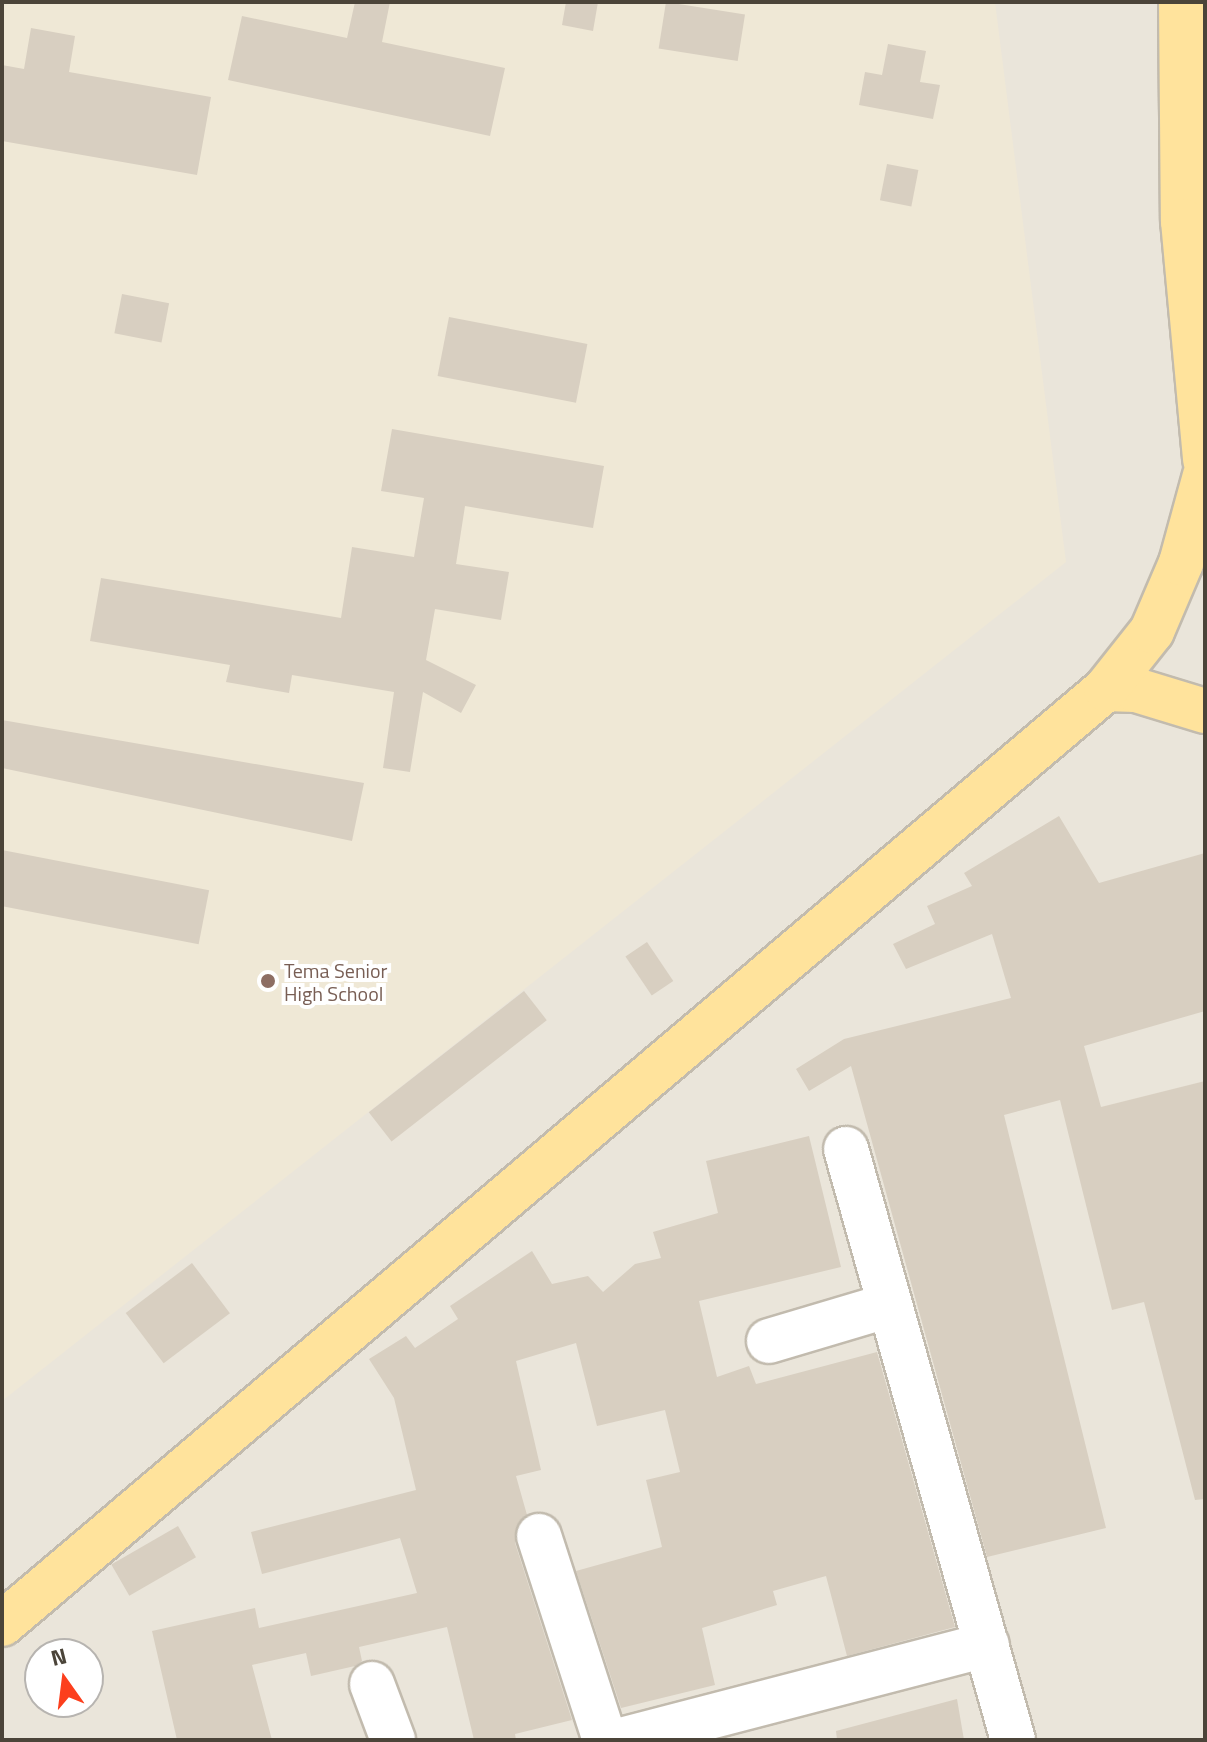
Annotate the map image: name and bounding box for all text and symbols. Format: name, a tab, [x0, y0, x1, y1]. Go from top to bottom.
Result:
place label: Tema Senior High School	[284, 958, 387, 1005]
marker: Tema Senior High School	[259, 972, 277, 990]
north arrow	[24, 1638, 104, 1718]
text: N	[47, 1638, 70, 1675]

